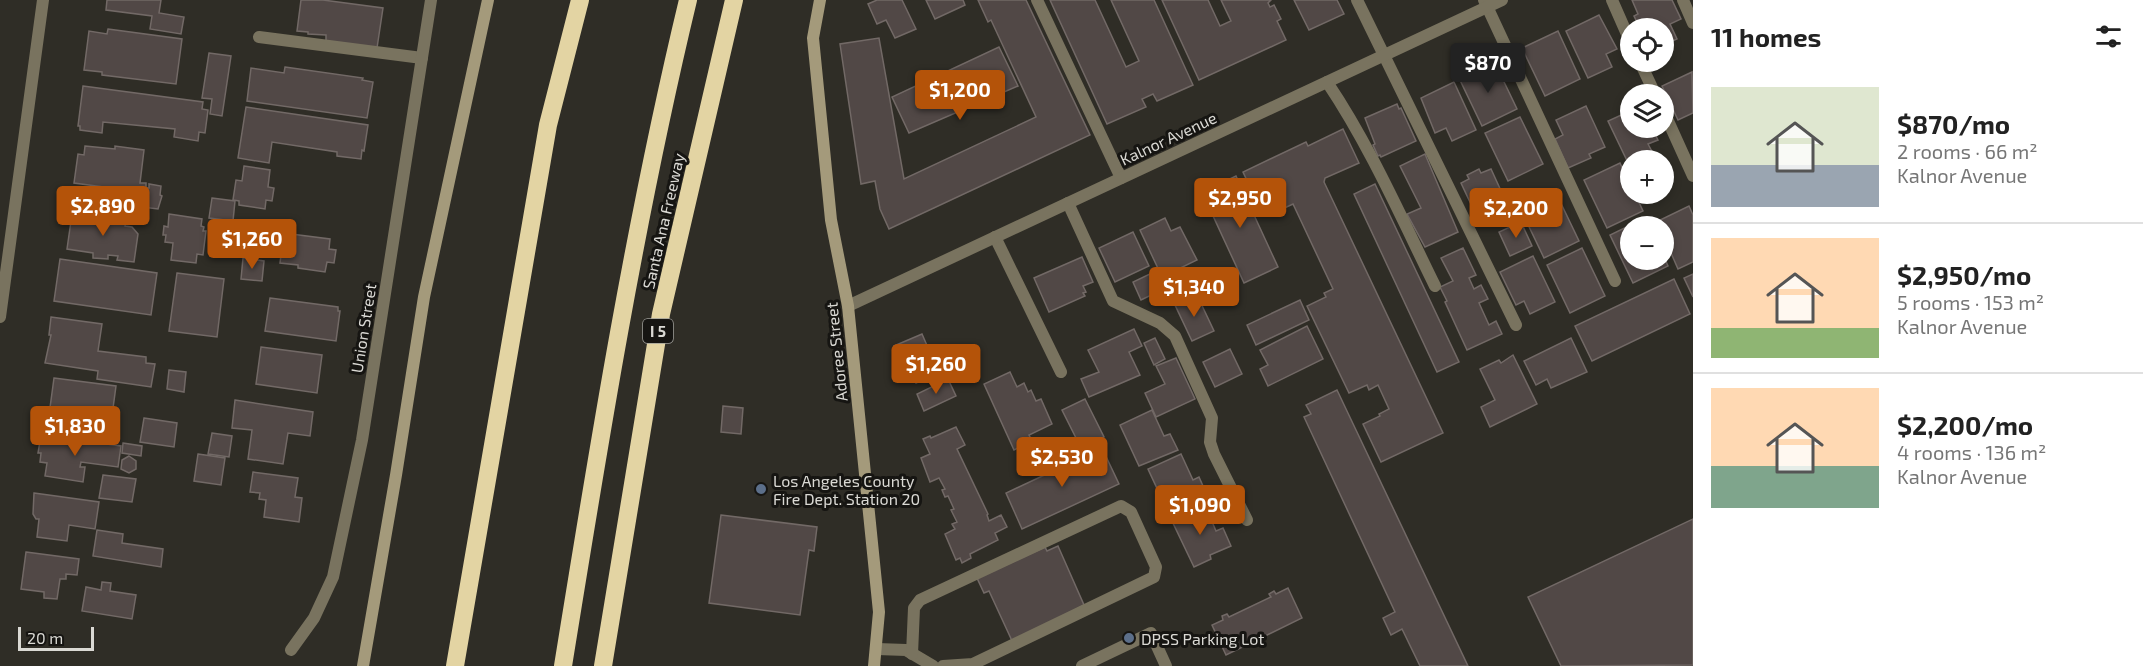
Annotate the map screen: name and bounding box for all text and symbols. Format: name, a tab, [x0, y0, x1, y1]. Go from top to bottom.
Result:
map controls	[1620, 18, 1674, 270]
button: locate	[1620, 18, 1674, 72]
icon: filters	[2092, 20, 2125, 53]
text: 11 homes	[1711, 21, 1821, 52]
pin: $870	[1452, 43, 1524, 94]
text: $870	[1464, 50, 1512, 74]
pin: $1,200	[911, 70, 1009, 121]
text: $1,200	[929, 77, 991, 101]
button: layers	[1620, 84, 1674, 138]
street label: Kalnor Avenue	[1117, 107, 1219, 169]
text: $870/mo	[1897, 108, 2010, 139]
icon: home	[1759, 111, 1831, 183]
text: 2 rooms · 66 m²	[1897, 139, 2038, 163]
button: +	[1620, 150, 1674, 204]
street label: Santa Ana Freeway	[638, 151, 688, 291]
text: Kalnor Avenue	[1897, 163, 2027, 187]
pin: $2,950	[1191, 178, 1289, 229]
text: $2,950	[1208, 185, 1272, 209]
pin: $2,890	[54, 186, 152, 237]
pin: $2,200	[1467, 188, 1565, 239]
text: $2,890	[71, 193, 135, 217]
text: $2,200	[1484, 195, 1548, 219]
button: −	[1620, 216, 1674, 270]
pin: $1,260	[203, 219, 301, 270]
text: $1,260	[221, 226, 283, 250]
text: $2,950/mo	[1897, 259, 2031, 290]
icon: home	[1759, 262, 1831, 334]
pin: $1,340	[1145, 267, 1243, 318]
text: $1,340	[1163, 274, 1225, 298]
street label: Union Street	[347, 282, 379, 374]
text: 5 rooms · 153 m²	[1897, 290, 2044, 314]
street label: Adoree Street	[821, 301, 851, 403]
text: Kalnor Avenue	[1897, 314, 2027, 338]
road number: I 5	[643, 319, 673, 343]
pin: $1,260	[887, 344, 985, 395]
text: $1,260	[905, 351, 967, 375]
pin: $1,830	[26, 406, 124, 457]
text: $2,200/mo	[1897, 409, 2033, 440]
icon: home	[1759, 412, 1831, 484]
text: $1,830	[44, 413, 106, 437]
pin: $2,530	[1013, 437, 1111, 488]
text: 4 rooms · 136 m²	[1897, 440, 2046, 464]
text: $2,530	[1030, 444, 1094, 468]
text: Kalnor Avenue	[1897, 464, 2027, 488]
place label: Los Angeles County Fire Dept. Station 20	[773, 471, 920, 508]
marker: Los Angeles County Fire Dept. Station 20	[754, 482, 768, 496]
pin: $1,090	[1151, 485, 1249, 536]
text: $1,090	[1169, 492, 1231, 516]
scale bar	[18, 624, 94, 652]
text: 20 m	[27, 628, 63, 647]
place label: DPSS Parking Lot	[1141, 629, 1264, 648]
marker: DPSS Parking Lot	[1122, 631, 1136, 645]

